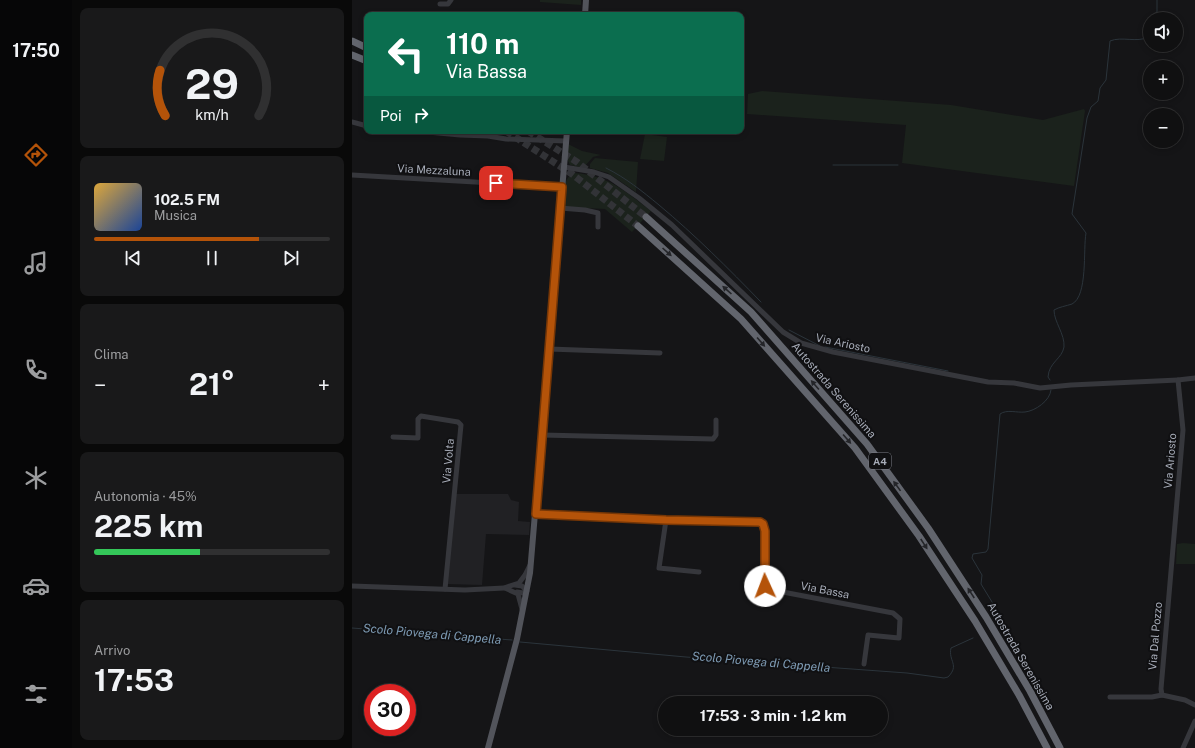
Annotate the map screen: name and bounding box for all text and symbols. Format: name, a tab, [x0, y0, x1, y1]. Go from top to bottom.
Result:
map controls	[1143, 12, 1183, 148]
button: sound	[1143, 12, 1183, 52]
text: 110 m	[446, 27, 519, 60]
icon: left	[380, 28, 432, 80]
text: 17:50	[12, 40, 60, 61]
text: 29	[185, 59, 239, 108]
button: +	[1143, 60, 1183, 100]
text: Via Bassa	[446, 61, 527, 82]
icon: right	[410, 104, 432, 126]
text: km/h	[195, 106, 229, 123]
text: Poi	[380, 107, 402, 124]
button: −	[1143, 108, 1183, 148]
icon: directions	[22, 141, 50, 169]
street label: Via Mezzaluna	[397, 162, 471, 178]
pin	[479, 166, 513, 200]
icon: arrive	[485, 172, 507, 194]
text: 102.5 FM	[154, 191, 220, 208]
text: Musica	[154, 208, 197, 223]
icon: previous	[122, 247, 144, 269]
icon: pause	[201, 247, 223, 269]
icon: next	[280, 247, 302, 269]
one-way arrow	[662, 248, 672, 257]
icon: music	[22, 249, 50, 277]
one-way arrow	[722, 286, 731, 295]
street label: Via Ariosto	[815, 331, 871, 355]
one-way arrow	[757, 336, 766, 347]
street label: Autostrada Serenissima	[789, 340, 879, 440]
text: Clima	[94, 347, 129, 362]
icon: phone	[22, 356, 50, 384]
text: 21°	[189, 366, 235, 402]
text: −	[94, 372, 106, 398]
text: +	[318, 372, 330, 398]
one-way arrow	[810, 380, 820, 390]
street label: Via Ariosto	[1162, 433, 1178, 489]
one-way arrow	[843, 434, 852, 444]
street label: Via Volta	[440, 438, 456, 484]
road number: A4	[869, 453, 891, 469]
icon: climate	[22, 464, 50, 492]
one-way arrow	[893, 480, 901, 491]
text: Autonomia · 45%	[94, 489, 197, 504]
text: 225 km	[94, 508, 203, 544]
one-way arrow	[920, 539, 928, 549]
position arrow	[744, 565, 786, 607]
icon: car	[22, 572, 50, 600]
street label: Via Bassa	[800, 579, 850, 601]
one-way arrow	[967, 587, 974, 599]
street label: Autostrada Serenissima	[985, 600, 1057, 712]
street label: Via Dal Pozzo	[1146, 601, 1164, 671]
water label: Scolo Piovega di Cappella	[362, 621, 502, 647]
text: Arrivo	[94, 643, 130, 658]
water label: Scolo Piovega di Cappella	[691, 649, 831, 675]
text: 17:53	[94, 662, 174, 698]
icon: filters	[22, 680, 50, 708]
speed limit sign: 30	[364, 684, 416, 736]
text: 17:53 · 3 min · 1.2 km	[700, 707, 846, 724]

